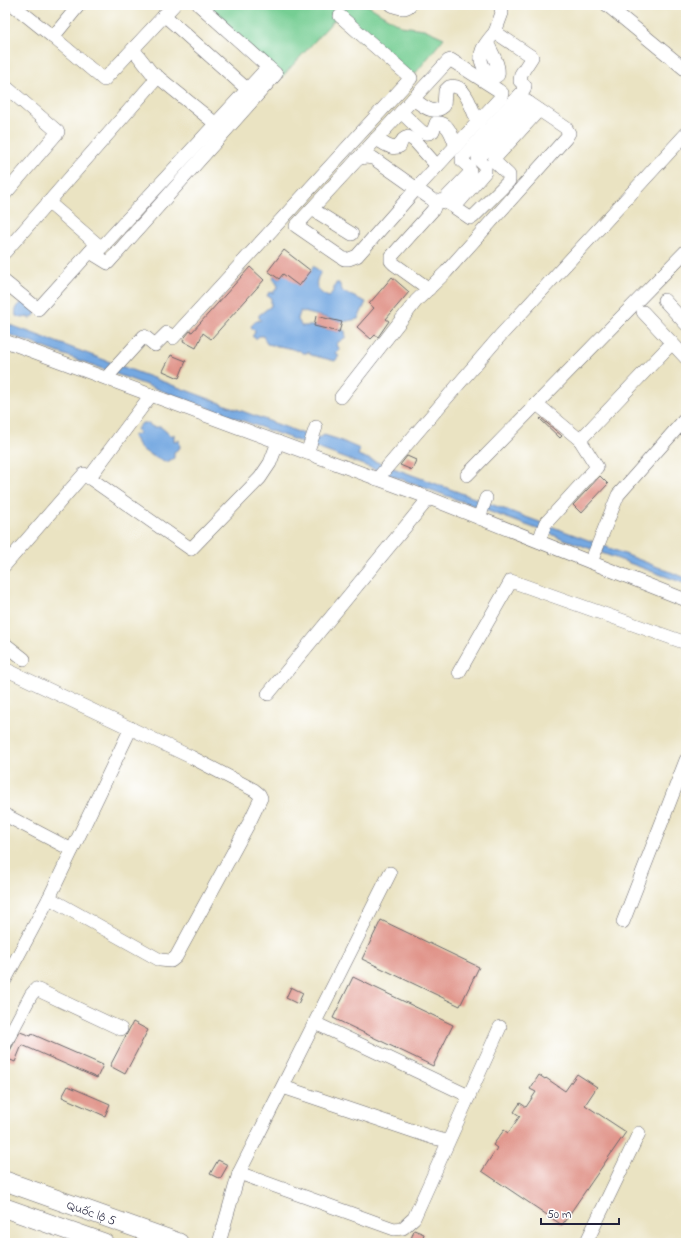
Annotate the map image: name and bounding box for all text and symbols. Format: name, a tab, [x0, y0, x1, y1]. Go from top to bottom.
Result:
street label: Quốc lộ 5	[64, 1196, 119, 1231]
scale bar	[541, 1200, 619, 1226]
text: 50 m	[547, 1206, 571, 1224]

